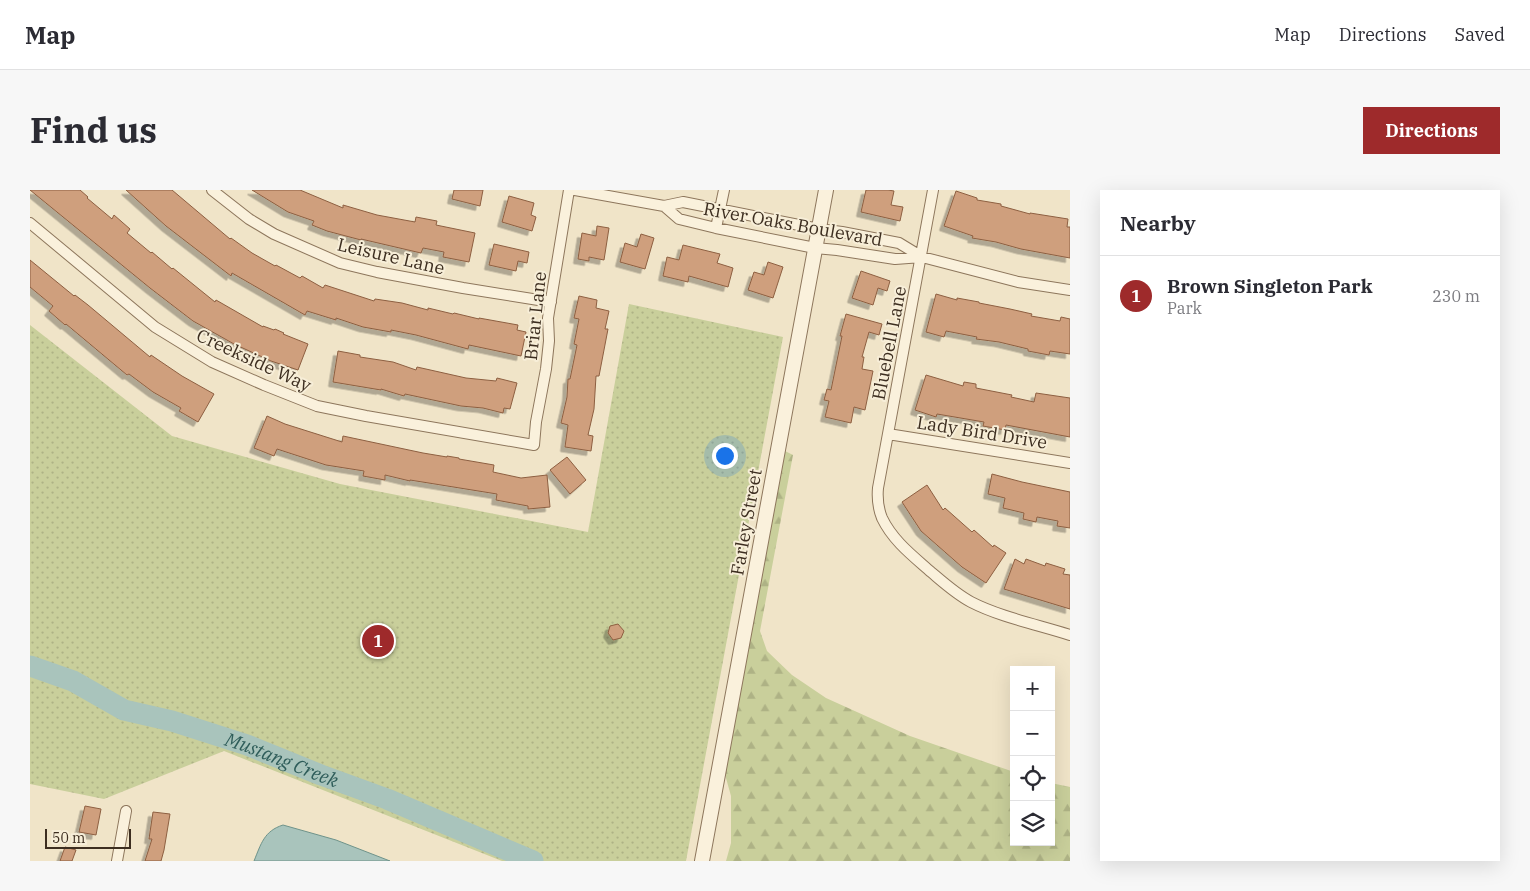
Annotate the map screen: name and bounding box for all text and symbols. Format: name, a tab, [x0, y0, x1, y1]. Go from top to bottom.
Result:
text: Map	[25, 19, 75, 51]
text: Map	[1274, 23, 1311, 46]
text: Directions	[1339, 23, 1427, 46]
text: Saved	[1455, 23, 1505, 46]
text: Find us	[30, 107, 157, 153]
button: Directions	[1363, 107, 1500, 154]
street label: River Oaks Boulevard	[702, 197, 885, 251]
text: Nearby	[1120, 209, 1196, 237]
street label: Leisure Lane	[335, 232, 447, 280]
street label: Briar Lane	[519, 270, 551, 362]
text: Brown Singleton Park	[1167, 274, 1373, 298]
street label: Bluebell Lane	[867, 284, 911, 402]
text: 1	[1131, 286, 1141, 306]
text: 230 m	[1432, 286, 1480, 306]
text: Park	[1167, 298, 1202, 318]
street label: Creekside Way	[193, 323, 315, 397]
street label: Lady Bird Drive	[915, 410, 1049, 454]
your location	[712, 443, 738, 469]
street label: Farley Street	[725, 467, 767, 577]
pin: 1	[362, 622, 394, 660]
map controls	[1010, 666, 1055, 846]
button: +	[1010, 666, 1055, 711]
button: −	[1010, 711, 1055, 756]
water label: Mustang Creek	[221, 727, 343, 793]
button: locate	[1010, 756, 1055, 801]
button: layers	[1010, 801, 1055, 846]
scale bar	[45, 826, 131, 849]
text: 50 m	[52, 829, 85, 847]

